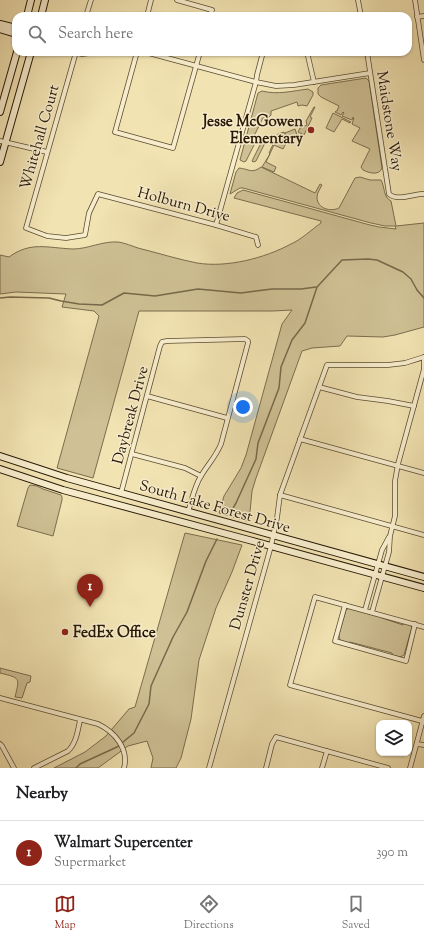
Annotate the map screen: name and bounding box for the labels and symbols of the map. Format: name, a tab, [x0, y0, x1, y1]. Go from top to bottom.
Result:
street label: Maidstone Way	[370, 69, 407, 173]
street label: Whitehall Court	[15, 82, 65, 192]
place label: Jesse McGowen Elementary	[202, 112, 304, 150]
marker: Jesse McGowen Elementary	[306, 125, 316, 135]
street label: Holburn Drive	[135, 183, 232, 228]
street label: Daybreak Drive	[108, 364, 155, 467]
your location	[233, 397, 253, 417]
street label: South Lake Forest Drive	[137, 476, 293, 539]
street label: Dunster Drive	[226, 538, 271, 633]
pin: 1	[77, 574, 103, 607]
place label: FedEx Office	[73, 623, 156, 644]
marker: FedEx Office	[60, 627, 70, 637]

